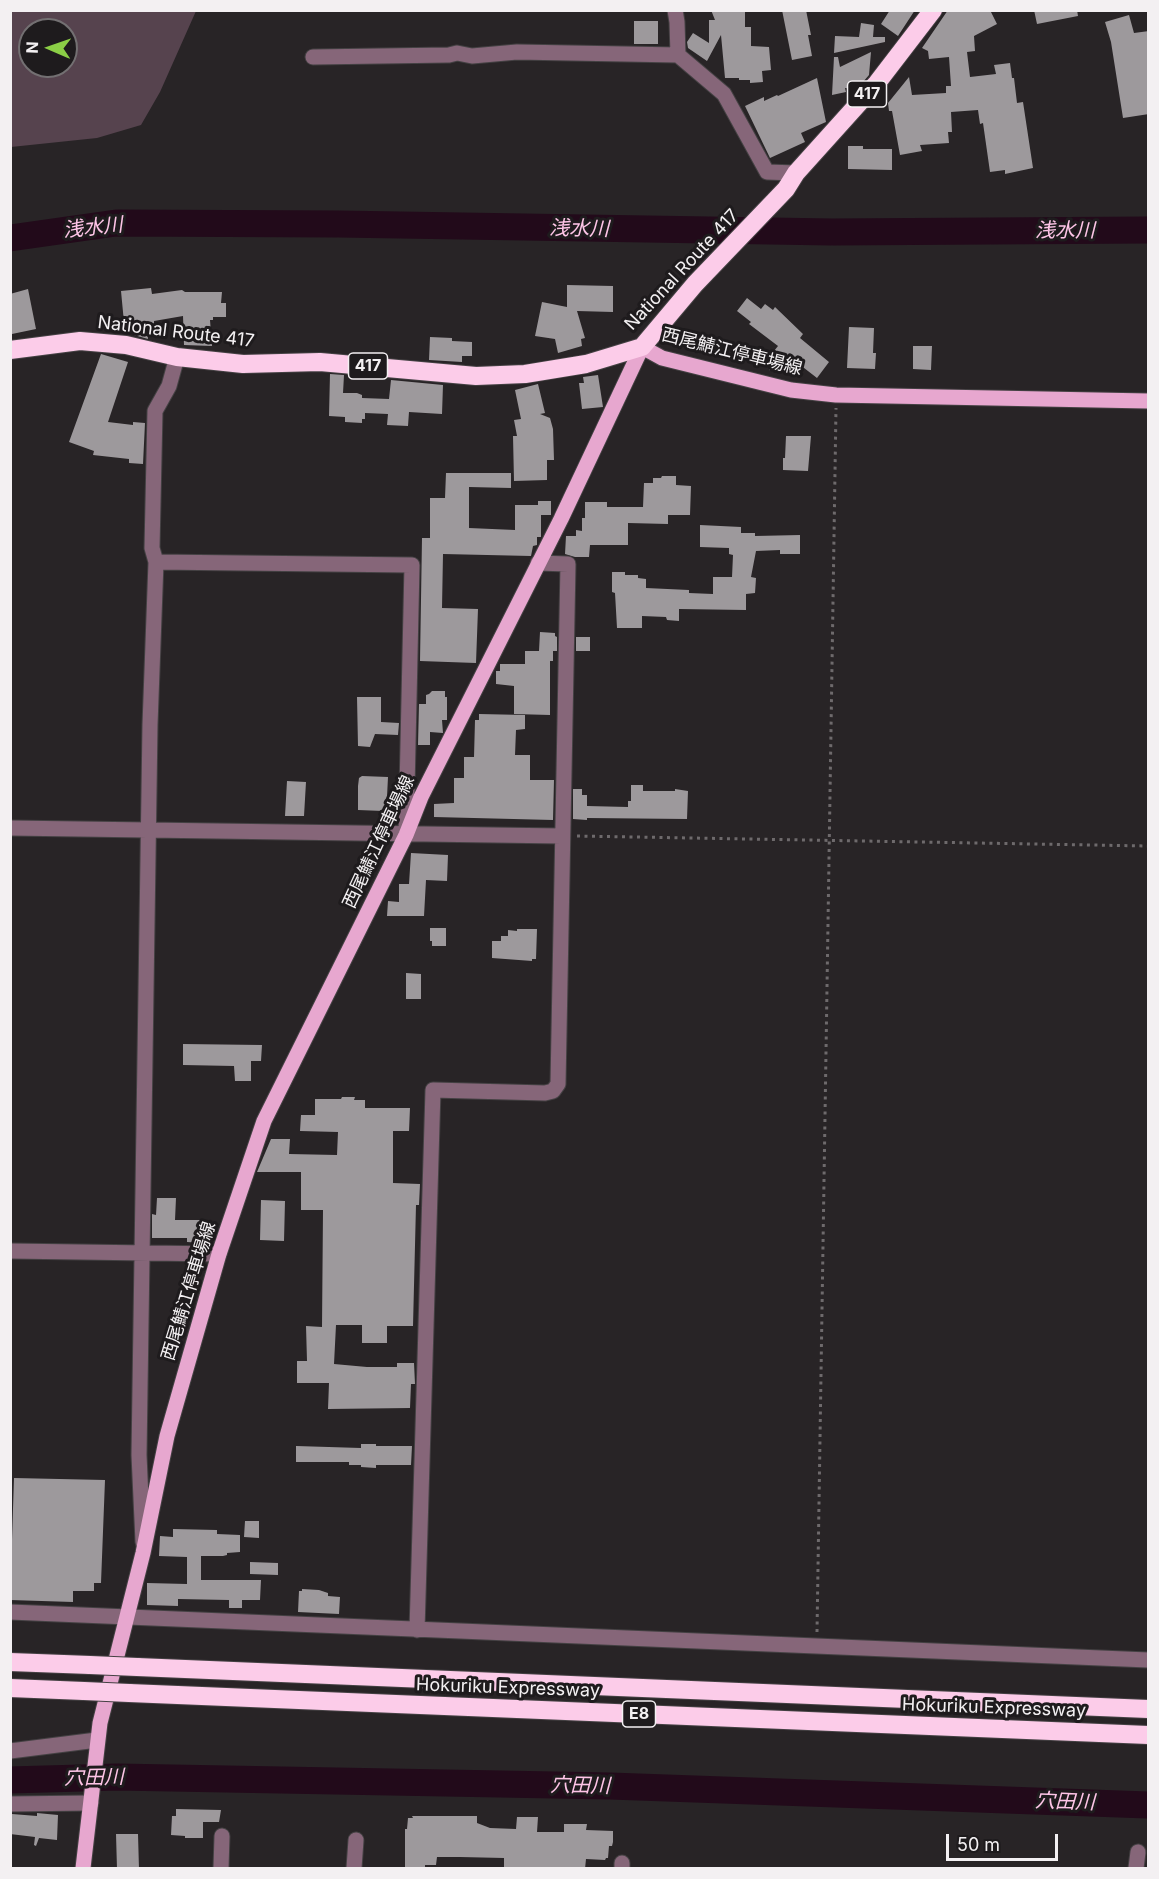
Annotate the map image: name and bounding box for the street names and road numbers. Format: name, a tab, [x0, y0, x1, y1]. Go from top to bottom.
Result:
road number: 417	[848, 81, 886, 107]
street label: National Route 417	[620, 205, 744, 335]
street label: National Route 417	[96, 312, 256, 352]
street label: 西尾鯖江停車場線	[660, 324, 804, 380]
road number: 417	[348, 353, 388, 379]
street label: 西尾鯖江停車場線	[339, 772, 419, 912]
street label: 西尾鯖江停車場線	[158, 1219, 220, 1363]
street label: Hokuriku Expressway	[416, 1674, 600, 1702]
street label: Hokuriku Expressway	[902, 1694, 1086, 1722]
road number: E8	[622, 1701, 656, 1727]

